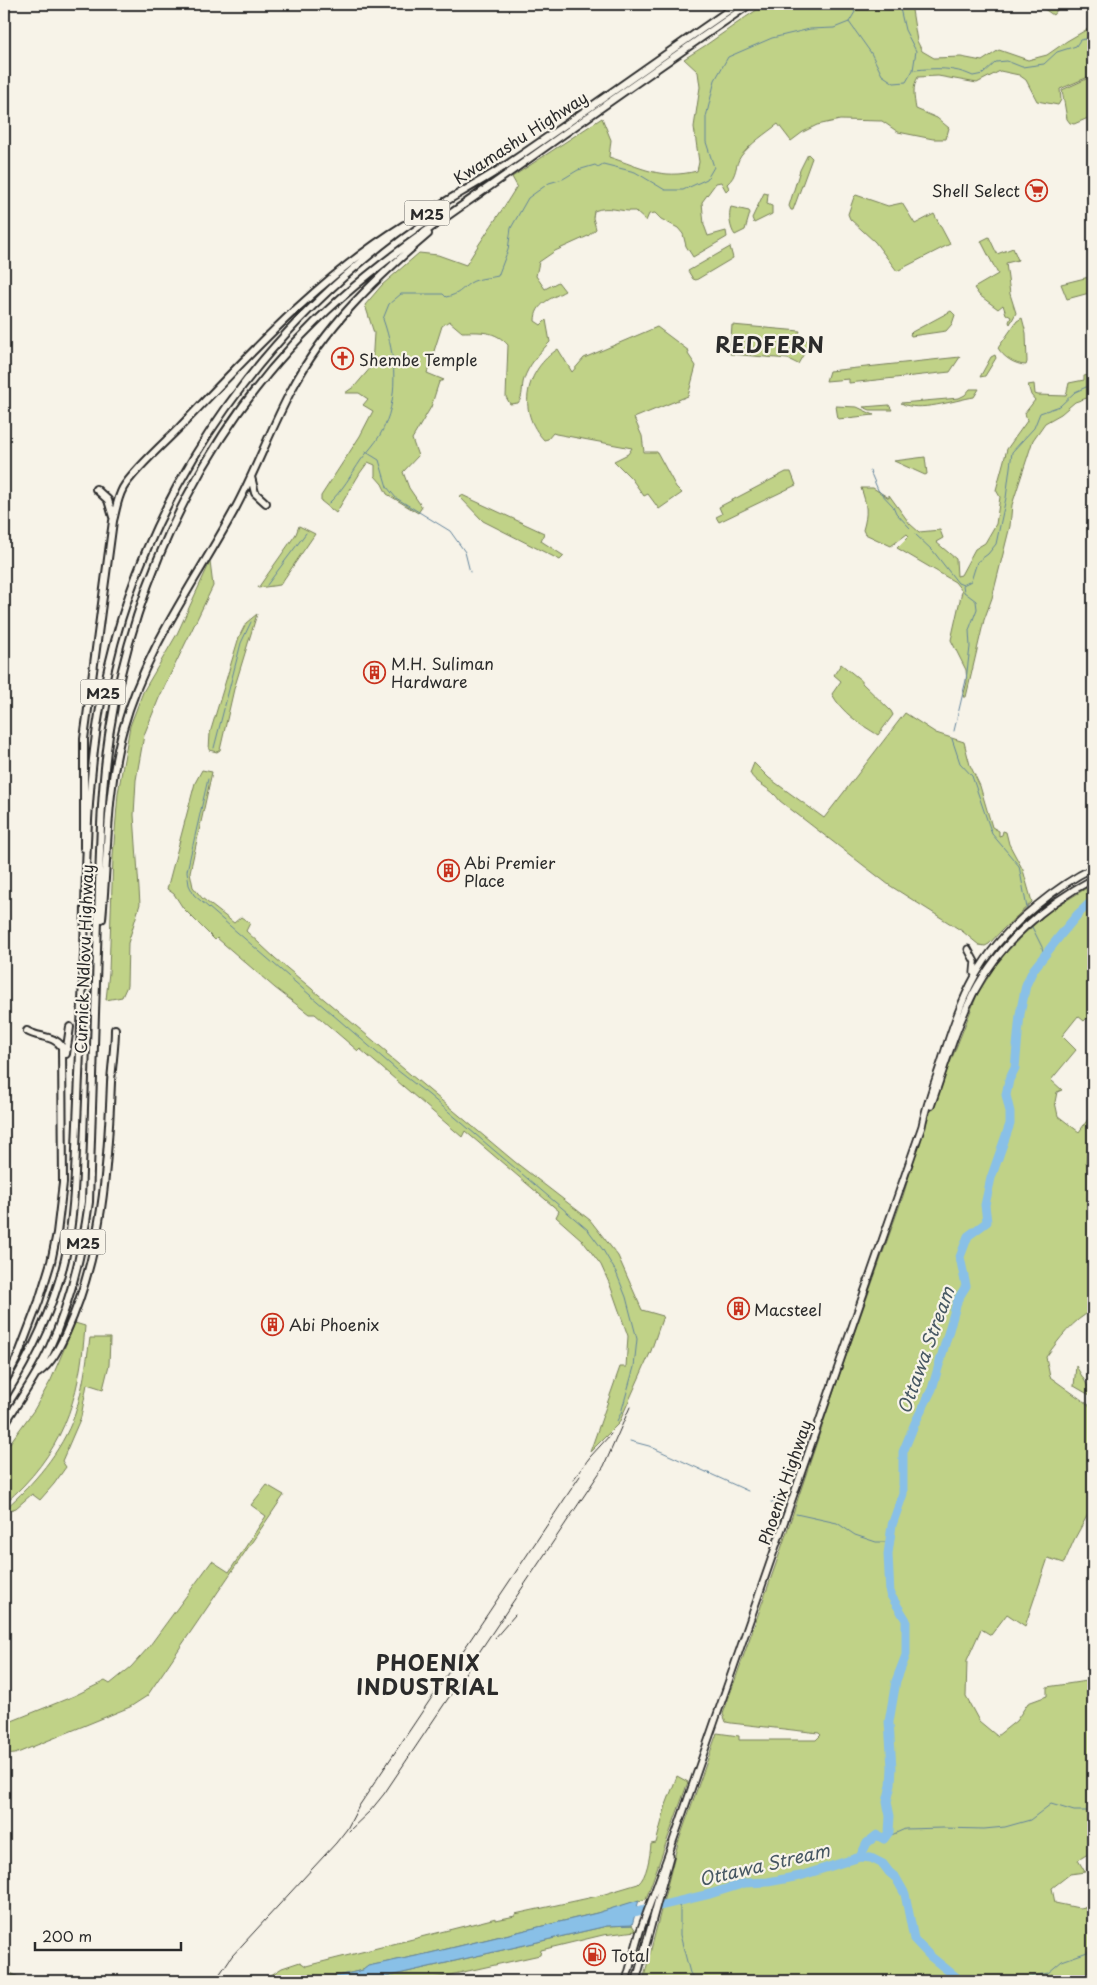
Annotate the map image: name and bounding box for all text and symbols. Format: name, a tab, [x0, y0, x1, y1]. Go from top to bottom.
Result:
street label: Kwamashu Highway	[448, 85, 592, 189]
place label: Shell Select	[932, 178, 1020, 202]
supermarket icon: Shell Select	[1024, 178, 1048, 202]
road number: M25	[404, 200, 450, 226]
district label: REDFERN	[715, 328, 825, 360]
church icon: Shembe Temple	[331, 347, 355, 371]
place label: Shembe Temple	[359, 347, 477, 371]
place label: M.H. Suliman Hardware	[391, 651, 494, 693]
building icon: M.H. Suliman Hardware	[363, 660, 387, 684]
road number: M25	[80, 680, 126, 704]
place label: Abi Premier Place	[464, 850, 556, 892]
building icon: Abi Premier Place	[436, 859, 460, 883]
street label: Curnick Ndlovu Highway	[68, 864, 98, 1054]
road number: M25	[61, 1230, 106, 1254]
water label: Ottawa Stream	[890, 1282, 961, 1417]
building icon: Macsteel	[726, 1297, 750, 1321]
place label: Macsteel	[754, 1297, 822, 1321]
building icon: Abi Phoenix	[261, 1312, 285, 1336]
place label: Abi Phoenix	[289, 1312, 379, 1336]
street label: Phoenix Highway	[751, 1416, 817, 1548]
district label: PHOENIX INDUSTRIAL	[356, 1646, 500, 1702]
water label: Ottawa Stream	[696, 1836, 833, 1892]
scale bar	[35, 1920, 181, 1952]
text: 200 m	[42, 1924, 92, 1947]
fuel station icon: Total	[583, 1943, 607, 1967]
place label: Total	[611, 1943, 650, 1967]

